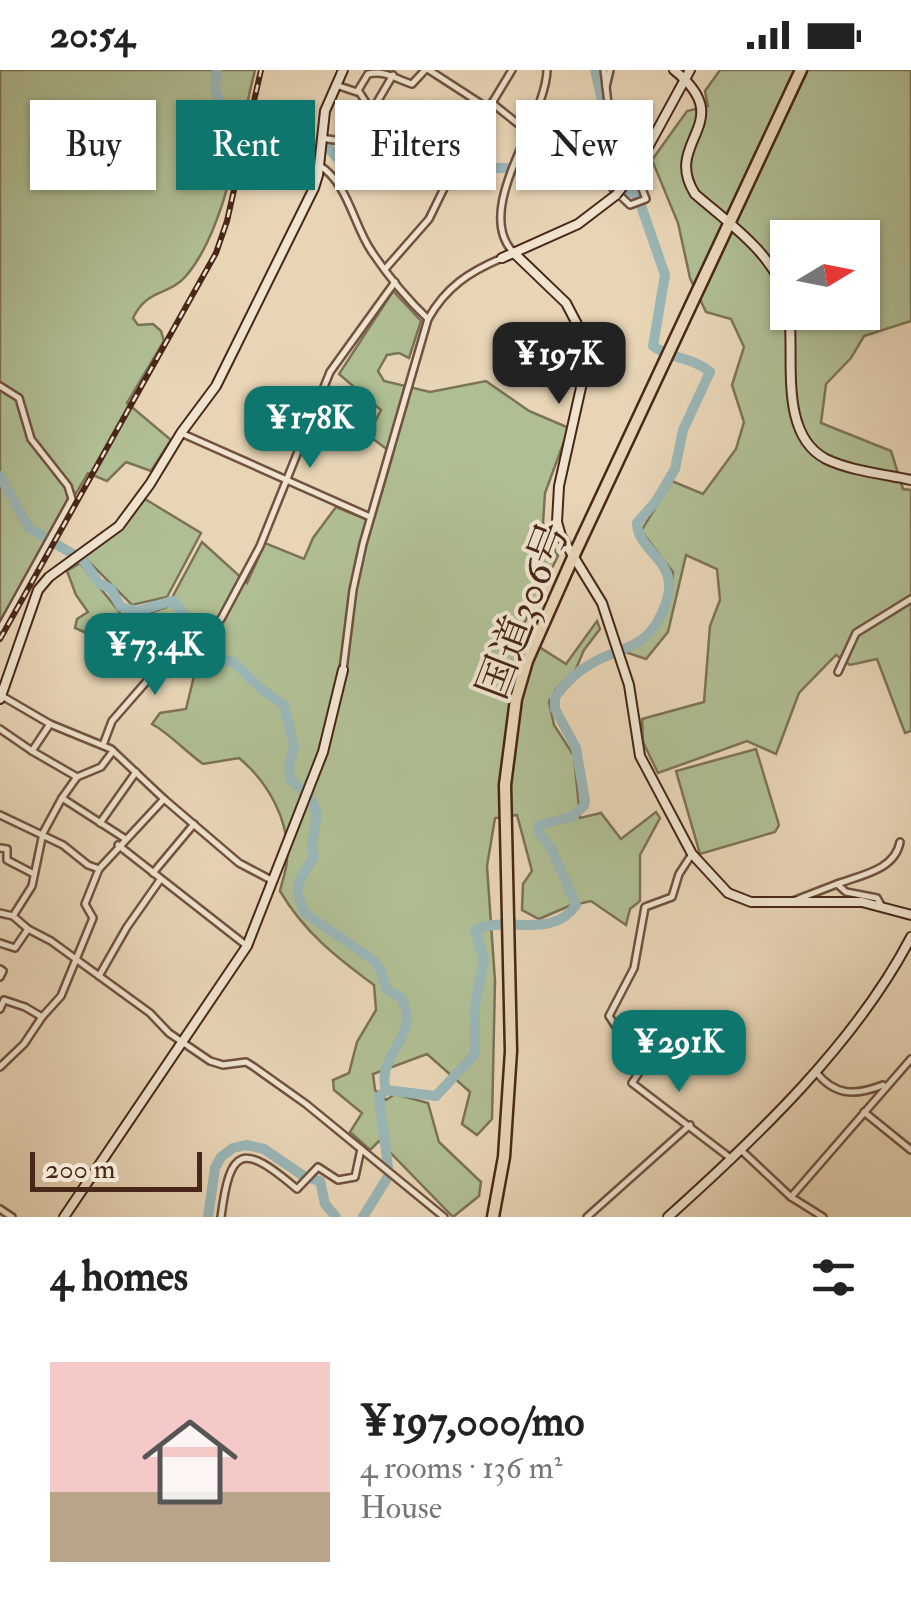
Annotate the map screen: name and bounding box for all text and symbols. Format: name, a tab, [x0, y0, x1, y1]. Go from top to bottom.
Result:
text: 20:54	[50, 11, 134, 59]
chip: Buy	[30, 100, 156, 190]
chip: Rent	[176, 100, 315, 190]
chip: Filters	[335, 100, 496, 190]
chip: New	[516, 100, 653, 190]
north arrow	[770, 220, 880, 330]
map controls	[770, 220, 880, 330]
pin: ¥197K	[489, 322, 629, 407]
text: ¥197K	[515, 334, 603, 374]
pin: ¥178K	[240, 386, 380, 471]
text: ¥178K	[266, 398, 354, 438]
street label: 国道306号	[466, 515, 581, 706]
pin: ¥73.4K	[74, 613, 236, 698]
text: ¥73.4K	[106, 625, 204, 665]
pin: ¥291K	[609, 1010, 749, 1095]
text: ¥291K	[634, 1022, 724, 1062]
scale bar	[30, 1147, 202, 1192]
text: 200 m	[45, 1152, 116, 1187]
icon: filters	[806, 1250, 861, 1305]
text: 4 homes	[50, 1251, 188, 1303]
text: ¥197,000/mo	[360, 1396, 585, 1448]
icon: home	[130, 1402, 250, 1522]
text: 4 rooms · 136 m²	[360, 1448, 563, 1488]
text: House	[360, 1488, 442, 1528]

